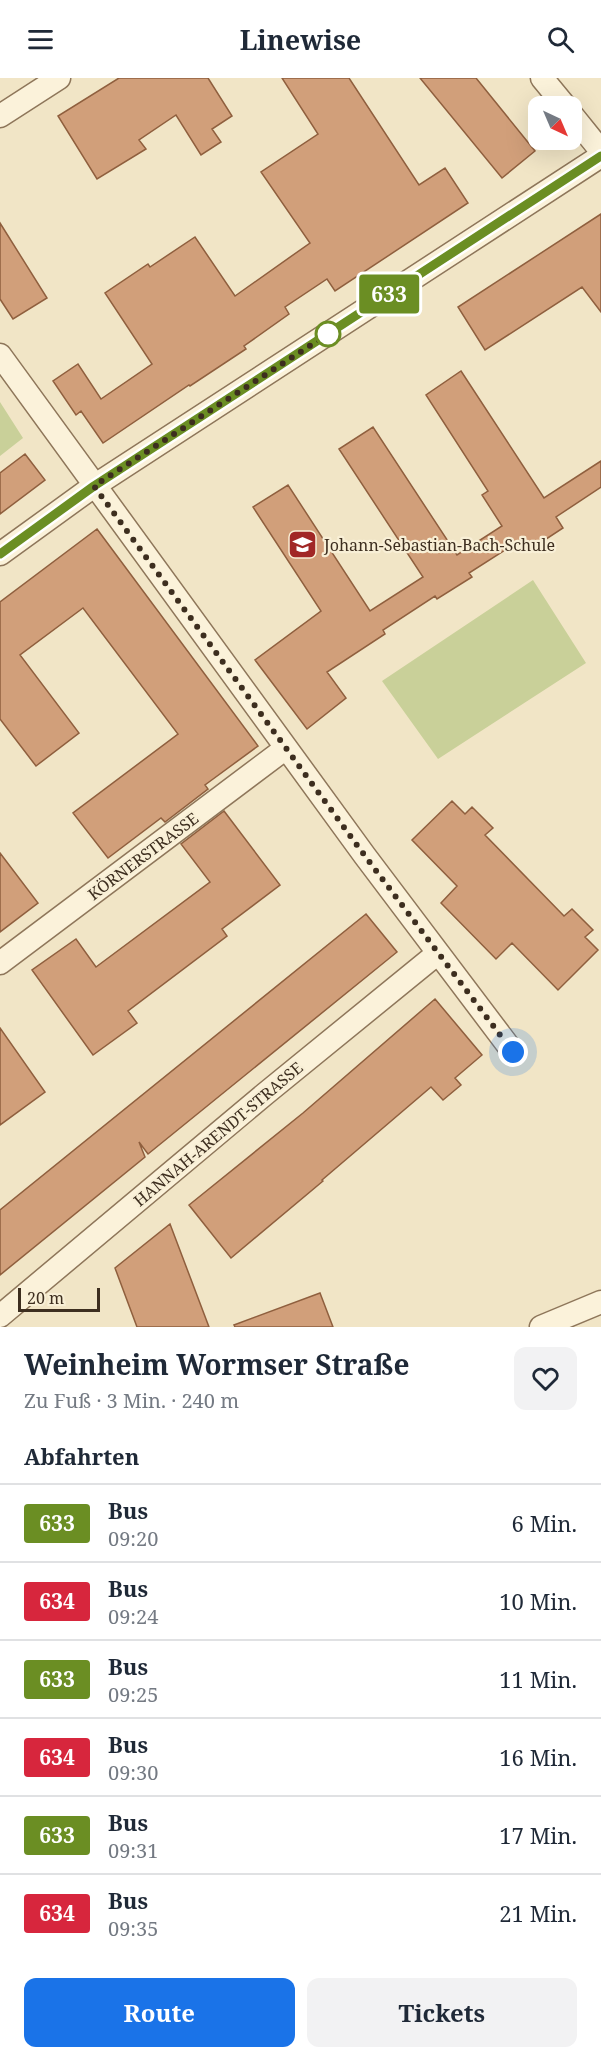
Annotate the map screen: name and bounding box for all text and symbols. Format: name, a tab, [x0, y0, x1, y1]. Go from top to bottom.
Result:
text: Linewise	[240, 21, 361, 58]
icon: menu	[24, 23, 57, 56]
icon: search	[544, 23, 577, 56]
north arrow	[528, 96, 582, 150]
map controls	[528, 96, 582, 150]
line badge: 633	[354, 274, 424, 314]
text: 633	[371, 280, 407, 308]
unlabelled marker	[315, 321, 341, 347]
school or university icon: Johann-Sebastian-Bach-Schule	[287, 529, 319, 561]
place label: Johann-Sebastian-Bach-Schule	[323, 534, 555, 556]
street label: KÖRNERSTRASSE	[83, 807, 203, 905]
your location	[498, 1037, 528, 1067]
street label: HANNAH-ARENDT-STRASSE	[129, 1057, 307, 1211]
scale bar	[18, 1285, 100, 1312]
text: 20 m	[27, 1287, 64, 1309]
text: Weinheim Wormser Straße	[24, 1345, 409, 1383]
button: heart	[514, 1347, 577, 1410]
text: Zu Fuß · 3 Min. · 240 m	[24, 1387, 239, 1414]
text: Abfahrten	[24, 1441, 139, 1471]
text: Bus	[108, 1495, 148, 1525]
text: 6 Min.	[512, 1508, 577, 1538]
text: 633	[39, 1509, 75, 1537]
text: 09:20	[108, 1525, 158, 1552]
text: Bus	[108, 1573, 148, 1603]
text: 10 Min.	[499, 1586, 577, 1616]
text: 634	[39, 1587, 75, 1615]
text: 09:24	[108, 1603, 158, 1630]
text: Bus	[108, 1651, 148, 1681]
text: 11 Min.	[499, 1664, 577, 1694]
text: 633	[39, 1665, 75, 1693]
text: 09:25	[108, 1681, 158, 1708]
text: Bus	[108, 1729, 148, 1759]
text: 16 Min.	[499, 1742, 577, 1772]
text: 634	[39, 1743, 75, 1771]
text: 09:30	[108, 1759, 158, 1786]
text: Bus	[108, 1807, 148, 1837]
text: 17 Min.	[499, 1820, 577, 1850]
text: 633	[39, 1821, 75, 1849]
text: 09:31	[108, 1837, 158, 1864]
text: Bus	[108, 1885, 148, 1915]
text: 21 Min.	[499, 1898, 577, 1928]
text: 634	[39, 1899, 75, 1927]
text: 09:35	[108, 1915, 158, 1942]
button: Route	[24, 1978, 295, 2047]
button: Tickets	[307, 1978, 577, 2047]

